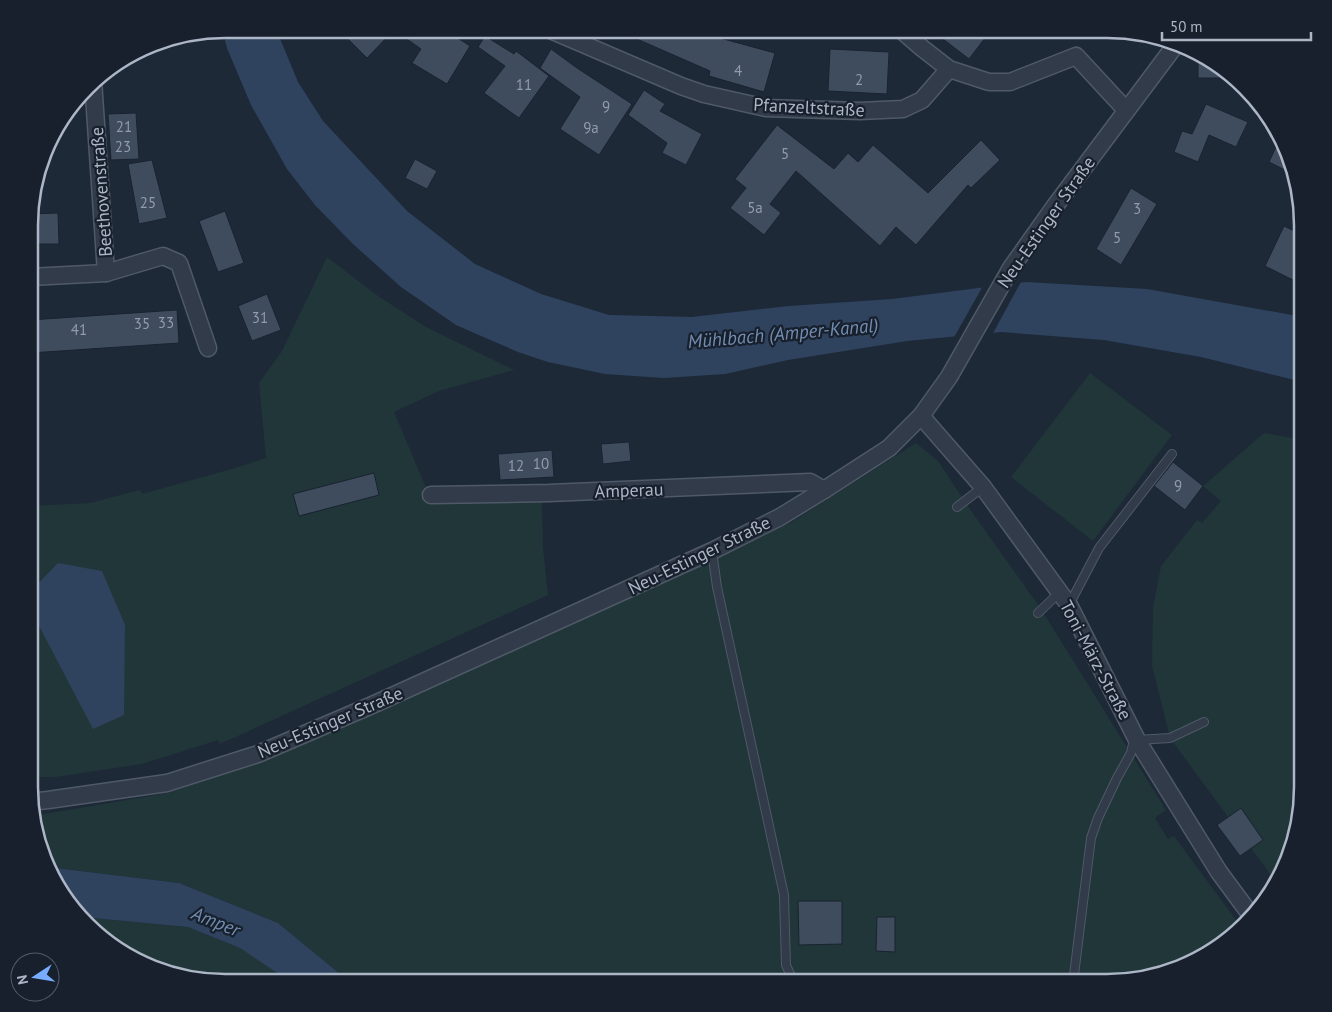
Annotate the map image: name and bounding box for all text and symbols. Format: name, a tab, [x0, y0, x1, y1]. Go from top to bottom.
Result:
scale bar	[1162, 10, 1311, 42]
text: 50 m	[1170, 17, 1203, 36]
house number: 4	[734, 61, 742, 80]
house number: 2	[855, 70, 863, 89]
house number: 11	[516, 75, 532, 94]
street label: Pfanzeltstraße	[753, 93, 865, 121]
house number: 9	[602, 97, 610, 116]
house number: 21	[116, 117, 132, 136]
house number: 9a	[583, 118, 599, 137]
street label: Beethovenstraße	[85, 126, 117, 258]
house number: 23	[115, 137, 131, 156]
house number: 5	[781, 144, 789, 163]
street label: Neu-Estinger Straße	[992, 152, 1100, 292]
house number: 25	[140, 193, 156, 212]
house number: 5a	[747, 198, 763, 217]
house number: 3	[1133, 199, 1141, 218]
house number: 5	[1113, 228, 1121, 247]
house number: 31	[252, 308, 268, 327]
house number: 33	[158, 313, 174, 332]
water label: Mühlbach (Amper-Kanal)	[687, 313, 879, 353]
house number: 35	[134, 314, 150, 333]
house number: 41	[71, 320, 87, 339]
house number: 10	[533, 454, 549, 473]
house number: 12	[508, 456, 524, 475]
house number: 9	[1174, 476, 1182, 495]
street label: Amperau	[594, 477, 664, 503]
street label: Neu-Estinger Straße	[624, 511, 774, 599]
street label: Toni-März-Straße	[1055, 596, 1137, 724]
street label: Neu-Estinger Straße	[254, 681, 406, 763]
water label: Amper	[188, 900, 245, 942]
north arrow	[10, 952, 60, 1002]
text: N	[13, 973, 32, 986]

